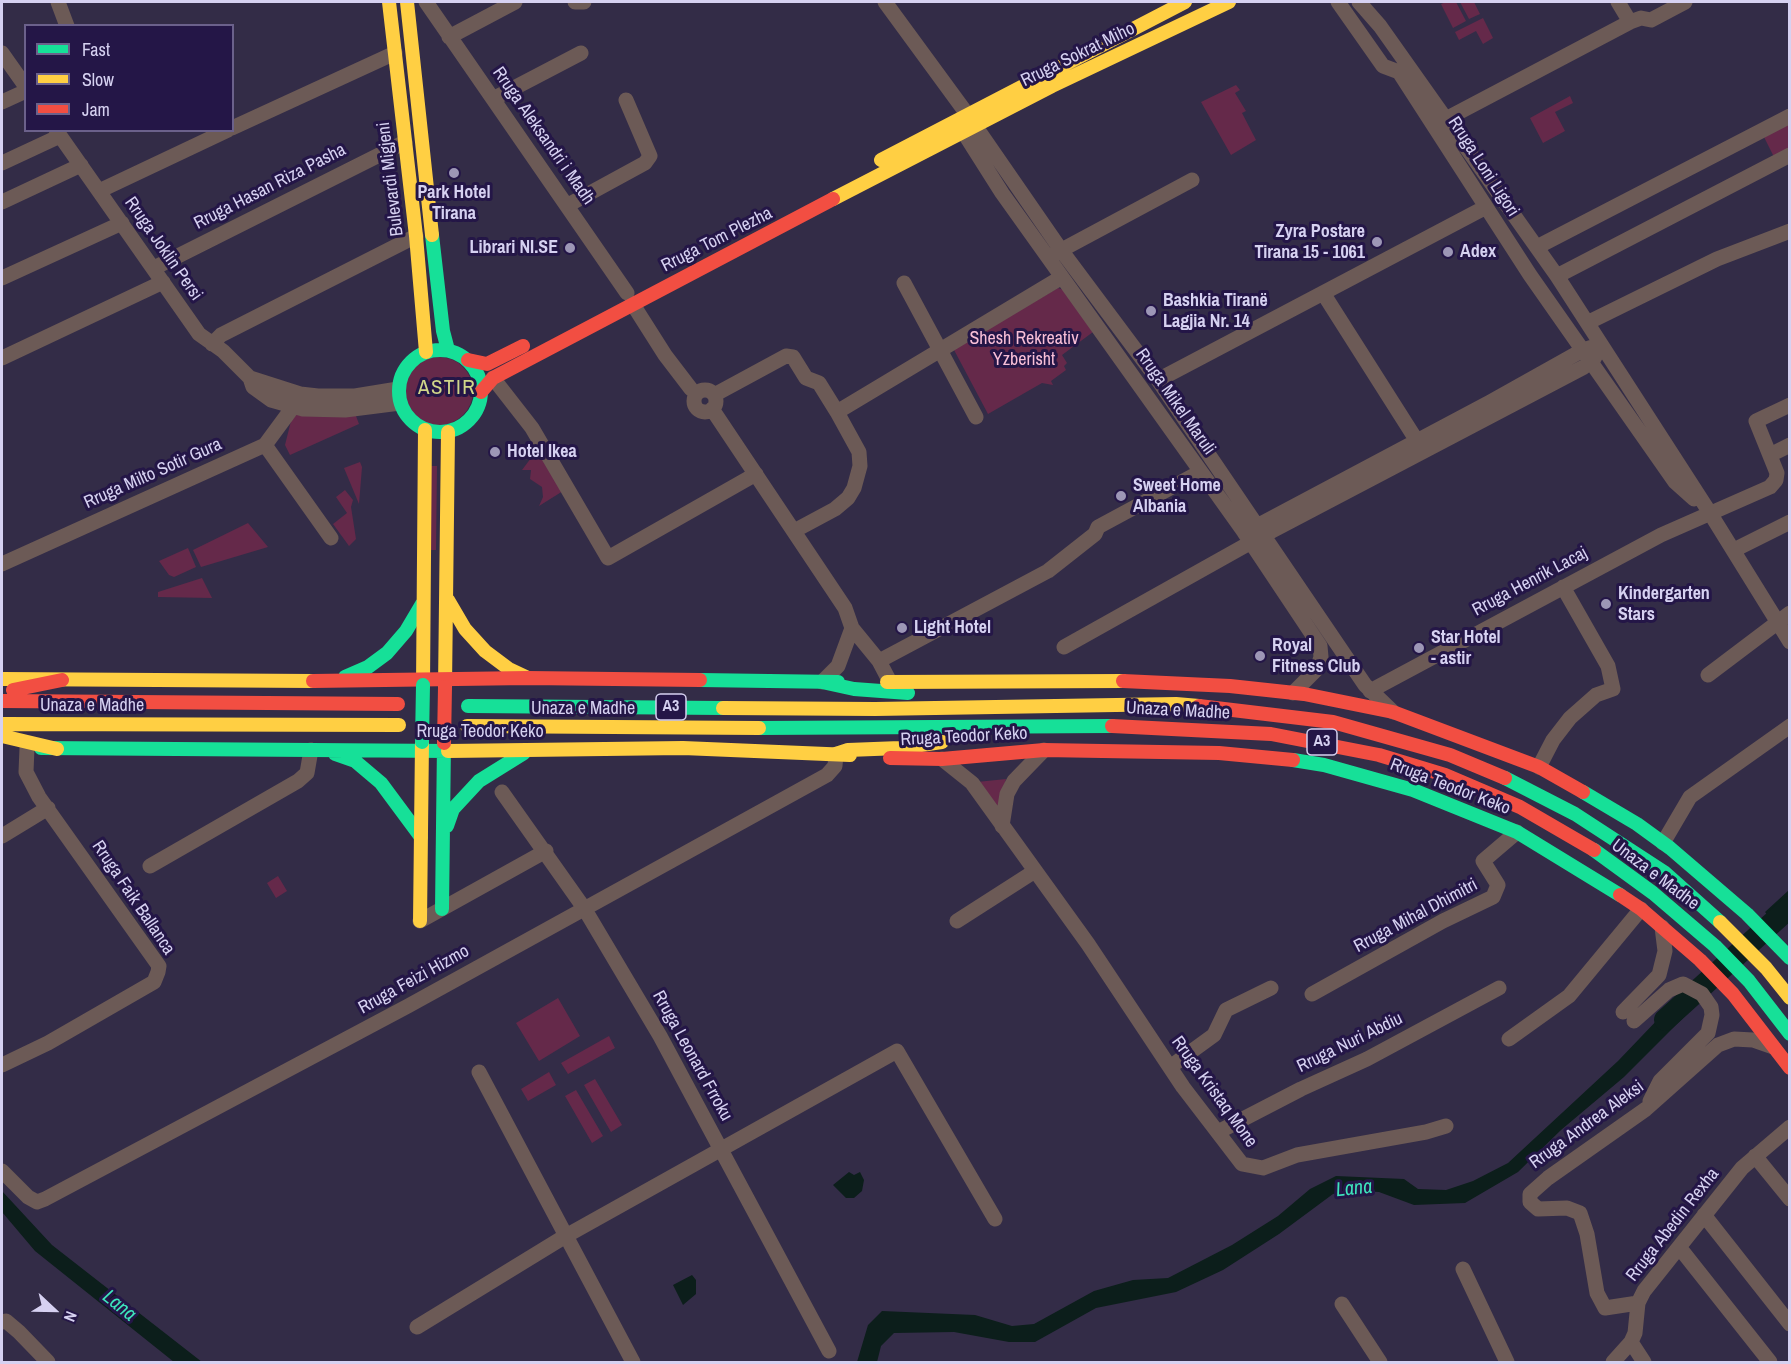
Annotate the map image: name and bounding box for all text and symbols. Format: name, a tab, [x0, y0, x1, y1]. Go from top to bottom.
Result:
street label: Rruga Sokrat Miho	[1018, 18, 1138, 92]
legend	[24, 24, 234, 132]
text: Fast	[82, 37, 110, 62]
street label: Rruga Aleksandri i Madh	[487, 63, 599, 209]
text: Slow	[82, 67, 114, 92]
text: Jam	[82, 97, 110, 122]
street label: Rruga Loni Ligori	[1443, 113, 1523, 221]
street label: Bulevardi Migjeni	[373, 121, 409, 237]
street label: Rruga Hasan Riza Pasha	[191, 139, 349, 235]
marker: Park Hotel Tirana	[447, 166, 461, 180]
place label: Park Hotel Tirana	[417, 182, 491, 224]
street label: Rruga Joklin Persi	[119, 193, 207, 305]
street label: Rruga Tom Plezha	[658, 203, 776, 277]
place label: Zyra Postare Tirana 15 - 1061	[1254, 221, 1365, 264]
marker: Zyra Postare Tirana 15 - 1061	[1370, 235, 1384, 249]
place label: Librari NI.SE	[469, 237, 558, 259]
marker: Librari NI.SE	[563, 241, 577, 255]
place label: Adex	[1460, 241, 1496, 263]
marker: Adex	[1441, 245, 1455, 259]
place label: Bashkia Tiranë Lagjia Nr. 14	[1163, 290, 1268, 332]
marker: Bashkia Tiranë Lagjia Nr. 14	[1144, 304, 1158, 318]
park label: Shesh Rekreativ Yzberisht	[969, 328, 1079, 370]
street label: Rruga Mikel Maruli	[1130, 345, 1220, 459]
district label: ASTIR	[418, 375, 476, 401]
street label: Rruga Milto Sotir Gura	[81, 434, 225, 514]
place label: Hotel Ikea	[507, 441, 577, 463]
marker: Hotel Ikea	[488, 445, 502, 459]
place label: Sweet Home Albania	[1133, 475, 1221, 518]
marker: Sweet Home Albania	[1114, 489, 1128, 503]
street label: Rruga Henrik Lacaj	[1469, 543, 1591, 621]
place label: Kindergarten Stars	[1618, 583, 1710, 626]
marker: Kindergarten Stars	[1599, 597, 1613, 611]
place label: Light Hotel	[914, 617, 991, 639]
marker: Light Hotel	[895, 621, 909, 635]
place label: Star Hotel - astir	[1431, 627, 1501, 670]
place label: Royal Fitness Club	[1272, 635, 1361, 678]
marker: Star Hotel - astir	[1412, 641, 1426, 655]
marker: Royal Fitness Club	[1253, 649, 1267, 663]
road number: A3	[656, 694, 686, 720]
street label: Unaza e Madhe	[40, 695, 144, 717]
street label: Unaza e Madhe	[1125, 697, 1231, 725]
street label: Unaza e Madhe	[531, 698, 635, 720]
street label: Rruga Teodor Keko	[416, 721, 544, 743]
street label: Rruga Teodor Keko	[900, 723, 1028, 751]
road number: A3	[1307, 729, 1337, 755]
street label: Rruga Teodor Keko	[1387, 754, 1513, 820]
street label: Unaza e Madhe	[1607, 835, 1703, 915]
street label: Rruga Faik Ballanca	[87, 837, 179, 959]
street label: Rruga Mihal Dhimitri	[1350, 874, 1482, 958]
street label: Rruga Feizi Hizmo	[355, 941, 473, 1019]
street label: Rruga Leonard Frroku	[647, 987, 737, 1125]
street label: Rruga Nuri Abdiu	[1294, 1008, 1406, 1078]
street label: Rruga Kristaq Mone	[1166, 1032, 1262, 1152]
street label: Rruga Andrea Aleksi	[1526, 1076, 1648, 1174]
street label: Rruga Abedin Rexha	[1622, 1164, 1724, 1286]
water label: Lana	[1335, 1175, 1373, 1203]
north arrow	[24, 1280, 84, 1340]
water label: Lana	[97, 1285, 141, 1327]
text: N	[59, 1308, 83, 1325]

